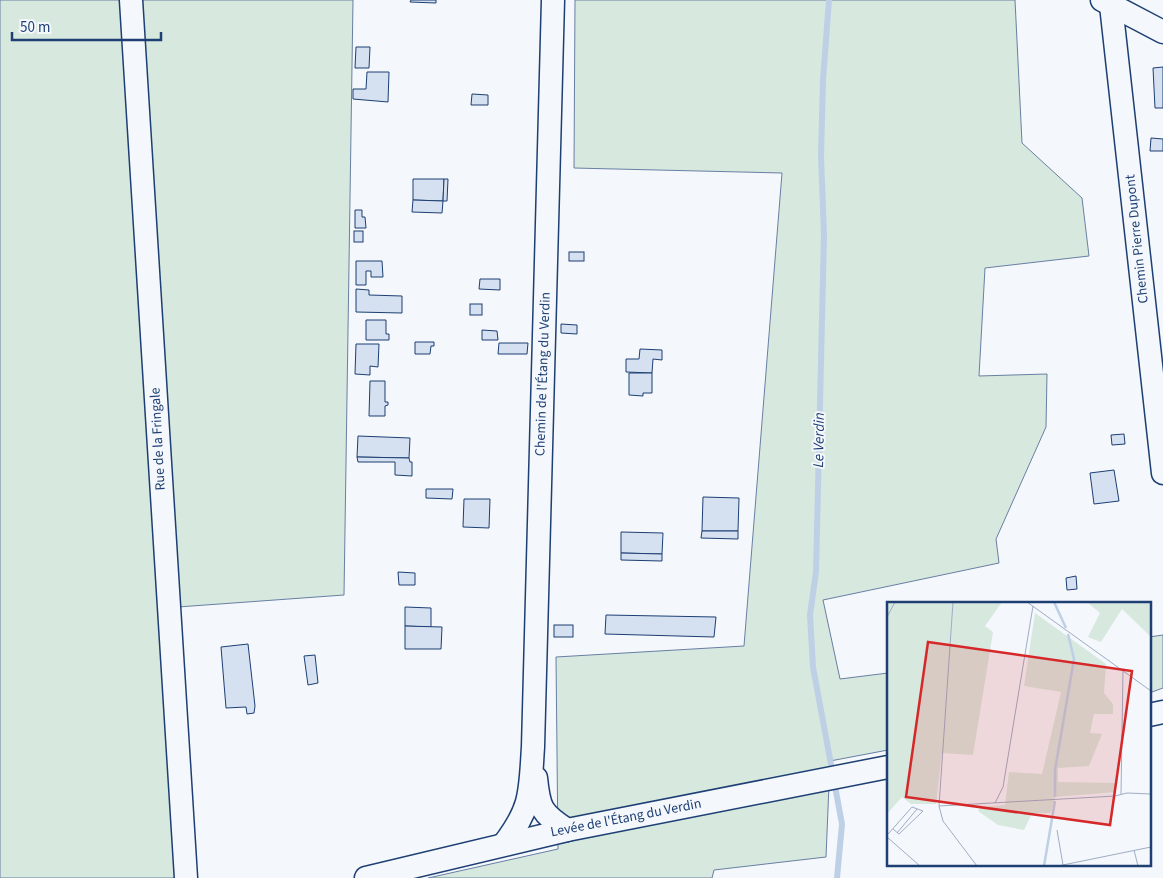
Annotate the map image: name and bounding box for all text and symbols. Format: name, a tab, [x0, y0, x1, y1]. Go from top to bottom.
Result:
scale bar	[12, 10, 161, 42]
text: 50 m	[20, 17, 50, 38]
street label: Chemin Pierre Dupont	[1120, 173, 1154, 305]
street label: Chemin de l'Étang du Verdin	[530, 291, 556, 457]
street label: Rue de la Fringale	[145, 387, 171, 491]
water label: Le Verdin	[808, 412, 830, 468]
inset map	[887, 602, 1150, 866]
street label: Levée de l'Étang du Verdin	[549, 794, 703, 842]

